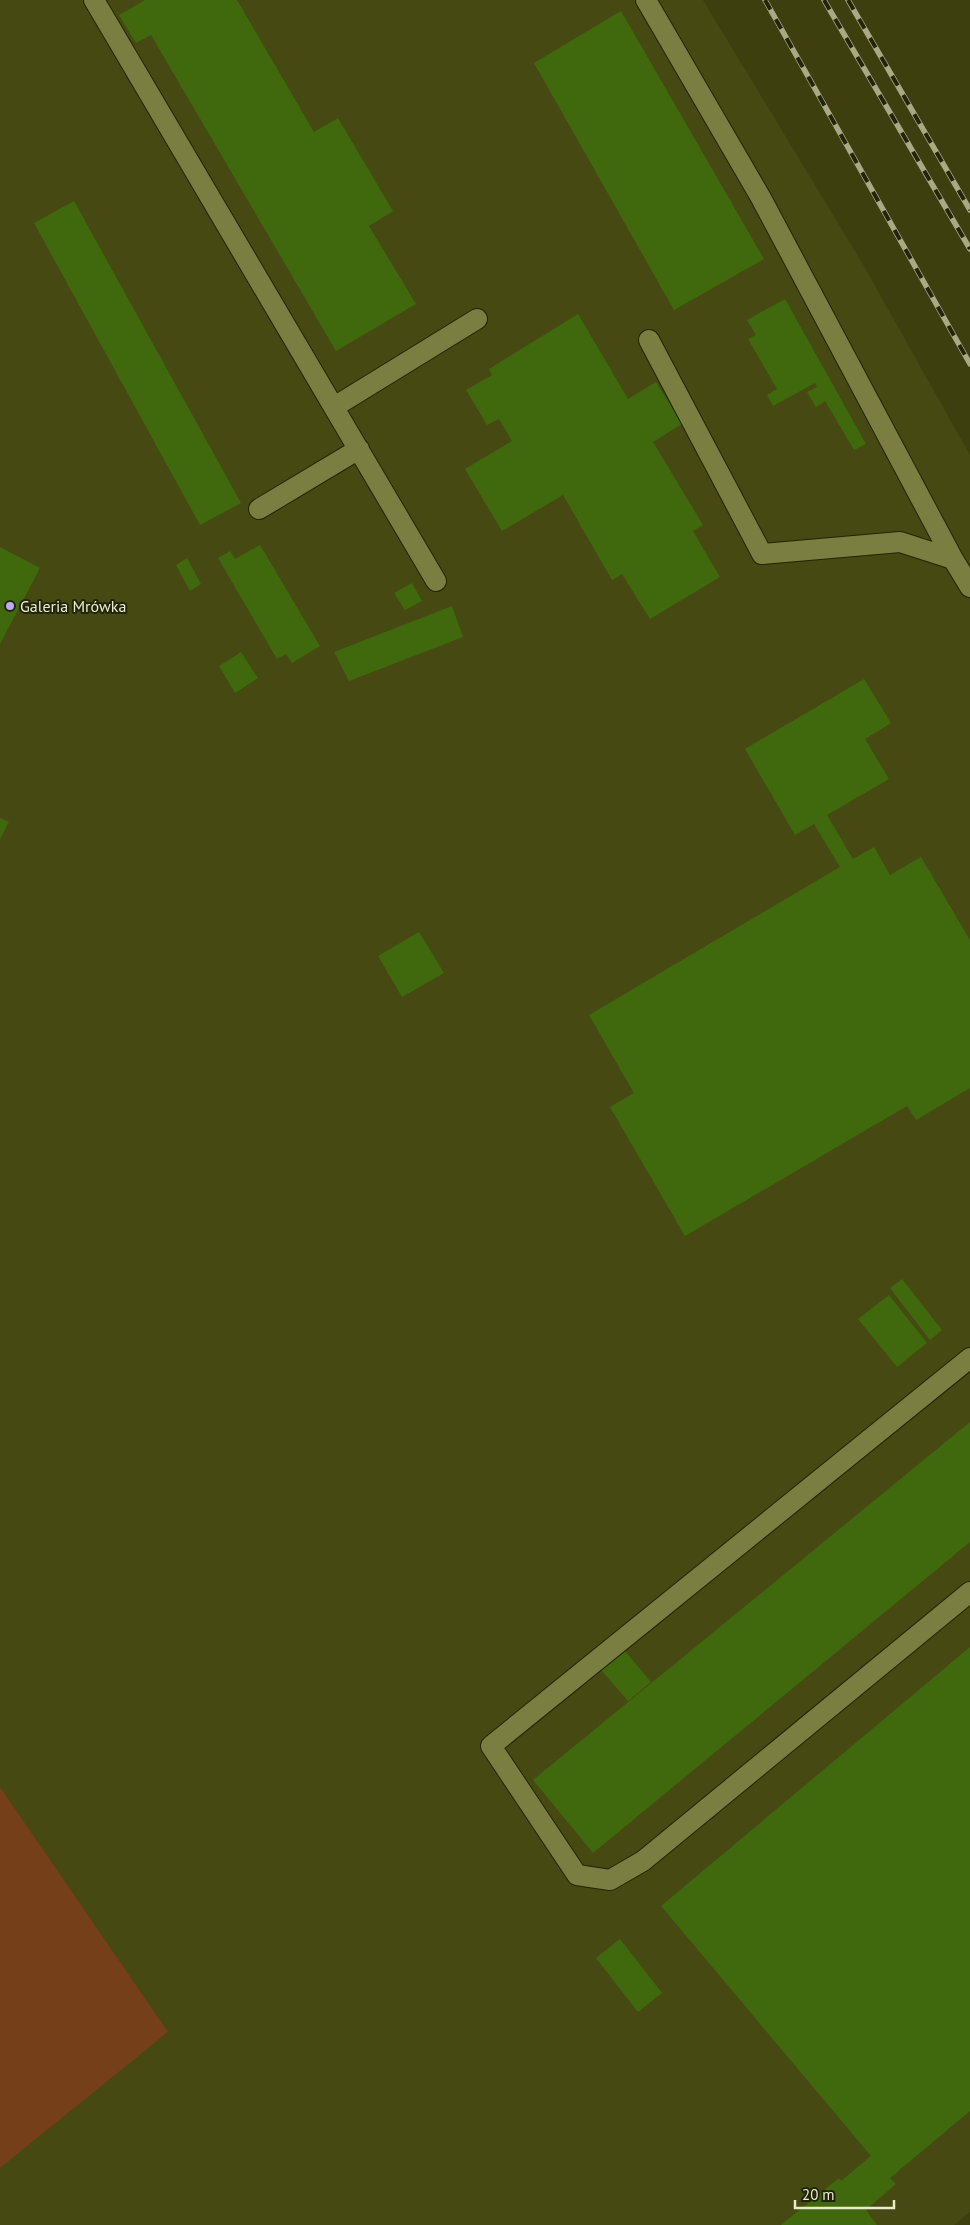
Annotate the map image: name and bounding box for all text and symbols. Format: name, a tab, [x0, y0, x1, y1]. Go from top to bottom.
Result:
place label: Galeria Mrówka	[20, 596, 126, 616]
marker: Galeria Mrówka	[4, 600, 16, 612]
scale bar	[795, 2178, 894, 2210]
text: 20 m	[802, 2185, 835, 2204]

